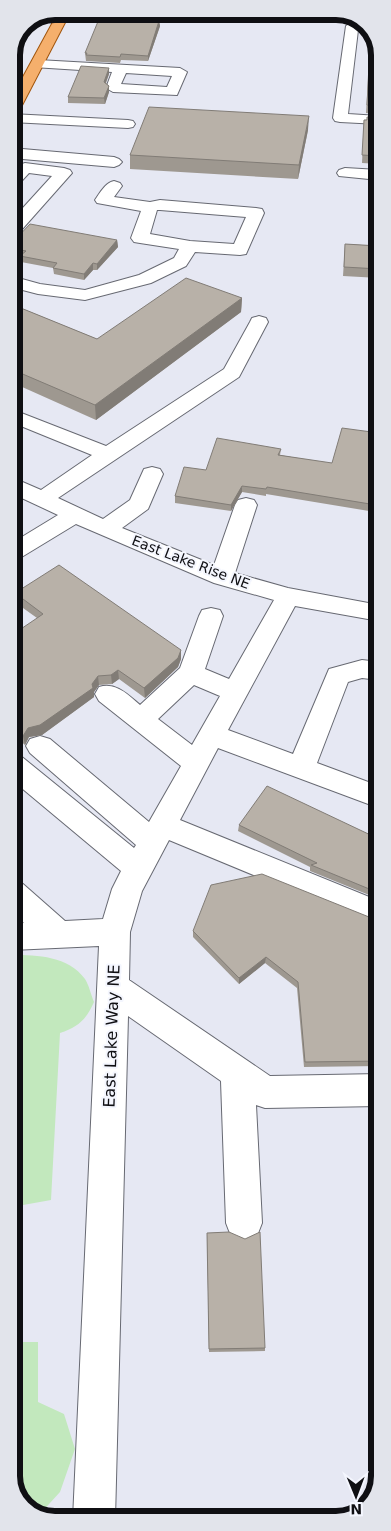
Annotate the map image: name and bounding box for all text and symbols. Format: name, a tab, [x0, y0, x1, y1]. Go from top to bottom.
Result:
street label: East Lake Rise NE	[130, 532, 252, 592]
street label: East Lake Way NE	[100, 964, 123, 1108]
north arrow	[331, 1471, 381, 1521]
text: N	[350, 1501, 362, 1517]

